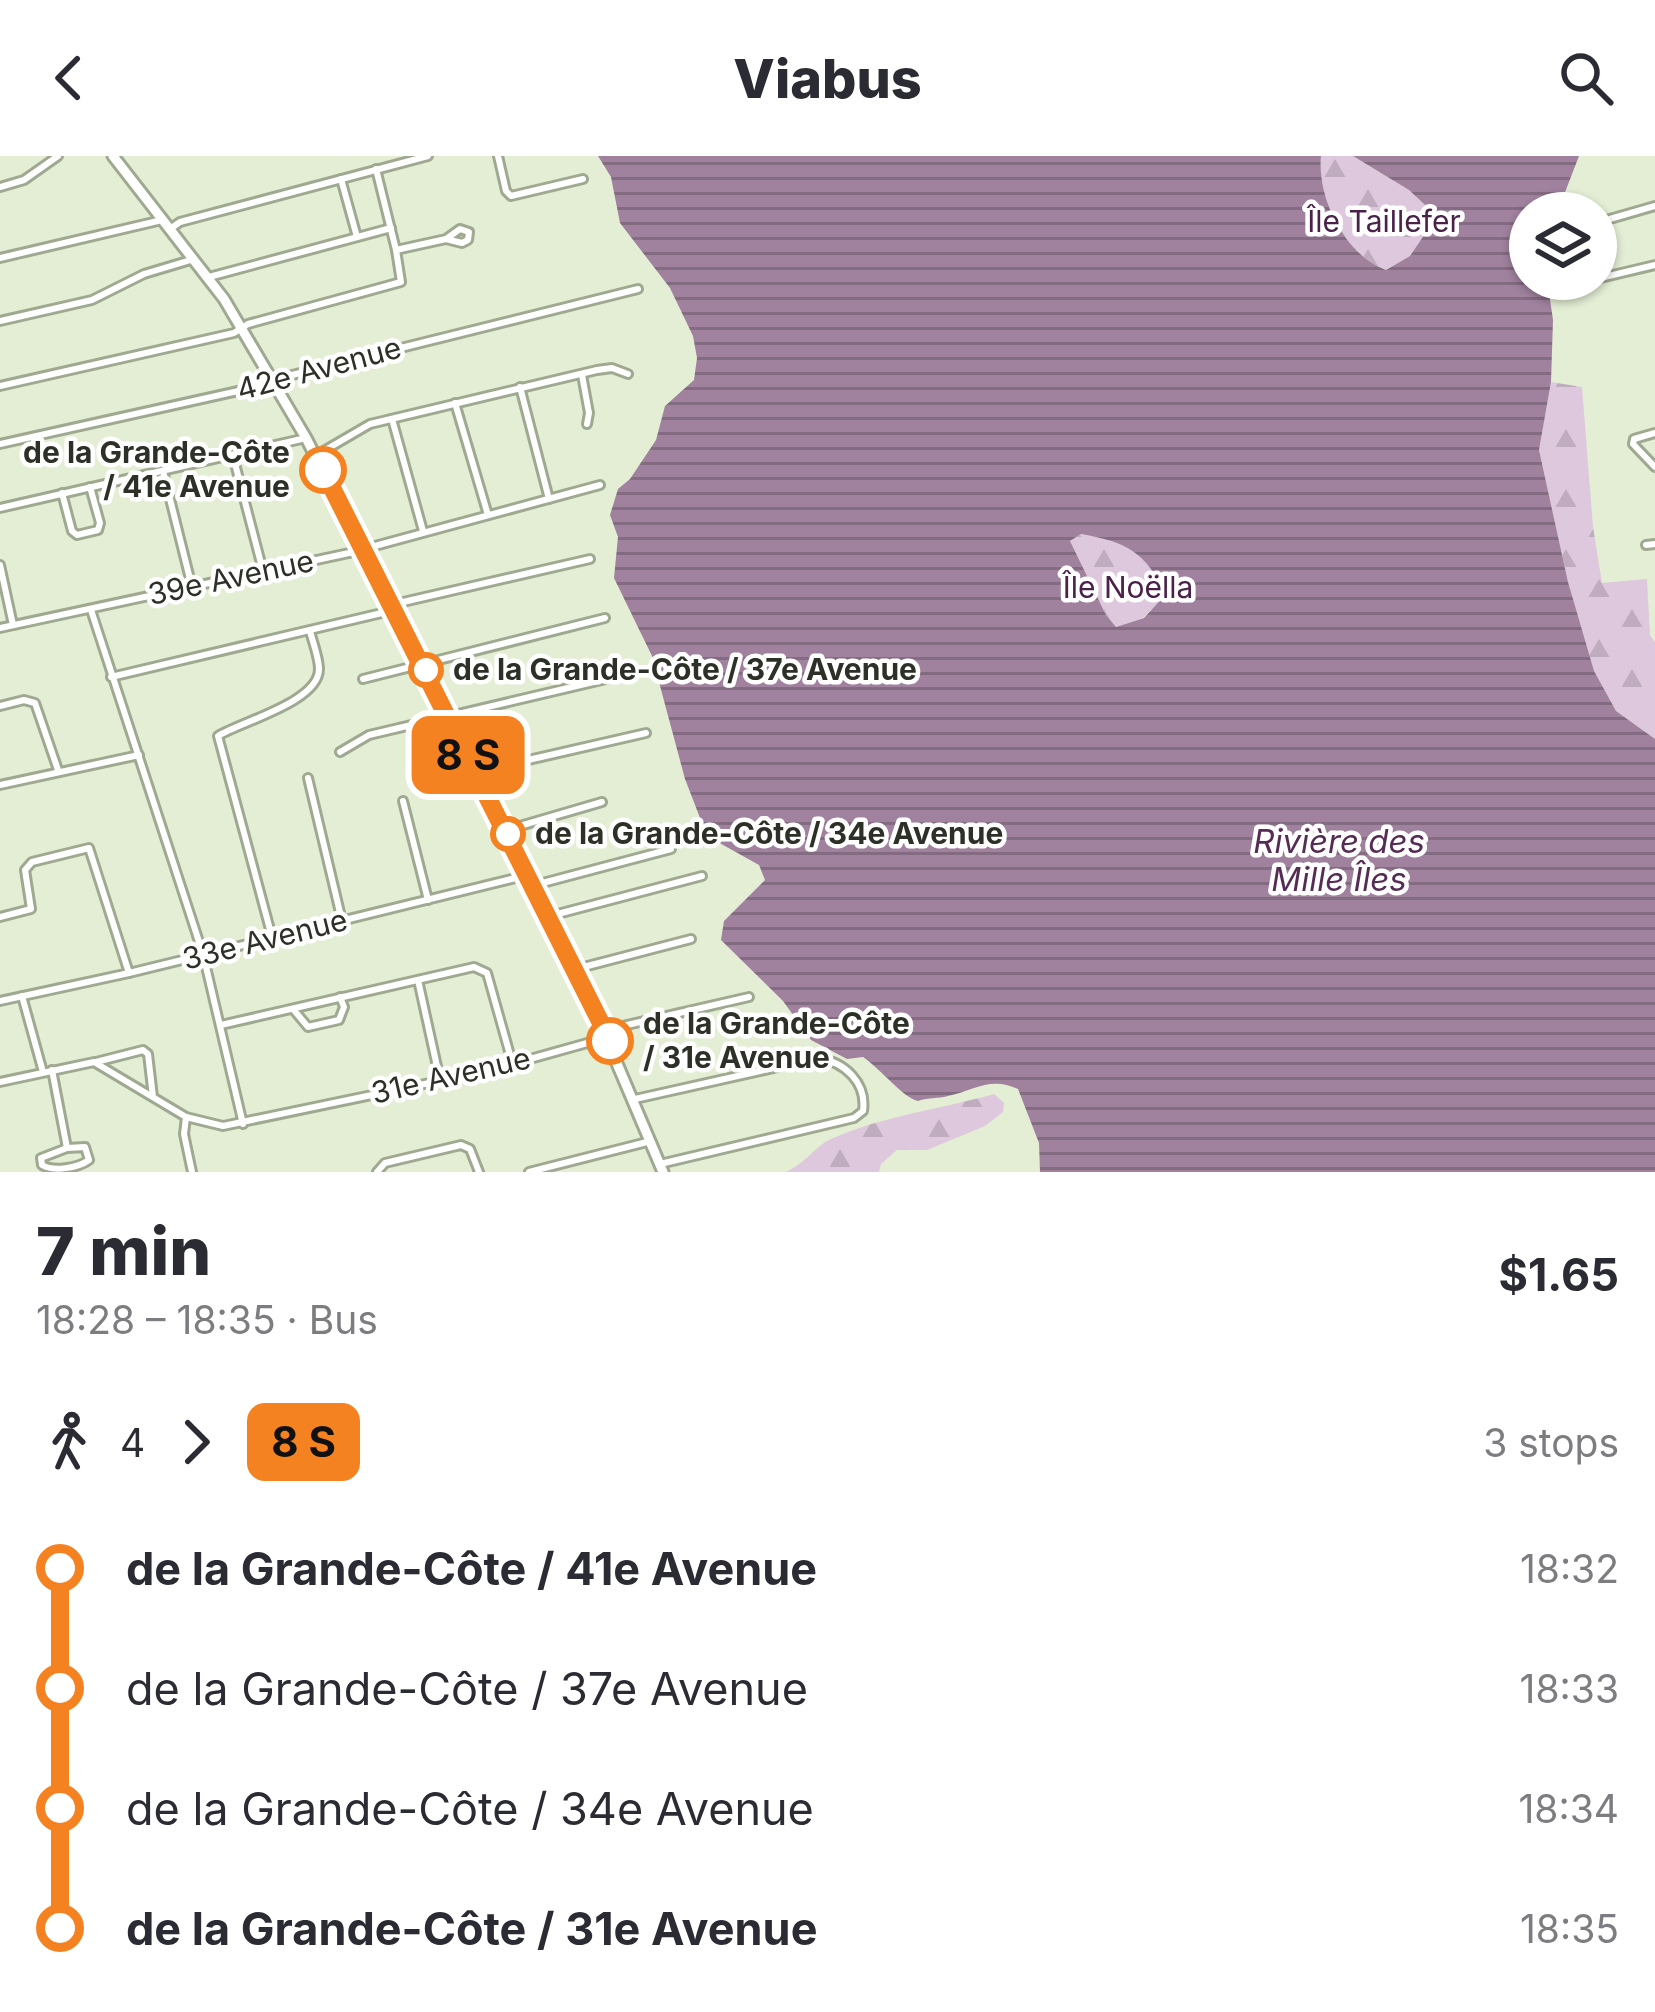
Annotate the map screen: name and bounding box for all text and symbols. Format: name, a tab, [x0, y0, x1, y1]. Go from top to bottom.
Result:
icon: back	[36, 45, 102, 111]
icon: search	[1553, 45, 1619, 111]
text: Viabus	[733, 46, 922, 111]
map controls	[1509, 192, 1617, 300]
button: layers	[1509, 192, 1617, 300]
park label: Île Taillefer	[1306, 203, 1461, 239]
street label: 42e Avenue	[232, 329, 405, 407]
place label: de la Grande-Côte / 41e Avenue	[23, 434, 290, 504]
marker: de la Grande-Côte / 41e Avenue	[301, 448, 345, 492]
street label: 39e Avenue	[145, 542, 317, 612]
park label: Île Noëlla	[1062, 569, 1193, 605]
place label: de la Grande-Côte / 37e Avenue	[453, 651, 917, 687]
marker: de la Grande-Côte / 37e Avenue	[410, 654, 442, 686]
line badge: 8 S	[399, 716, 537, 794]
text: 8 S	[436, 729, 500, 780]
place label: de la Grande-Côte / 34e Avenue	[535, 815, 1003, 851]
marker: de la Grande-Côte / 34e Avenue	[492, 818, 524, 850]
water label: Rivière des Mille Îles	[1253, 821, 1425, 899]
street label: 33e Avenue	[179, 901, 351, 977]
place label: de la Grande-Côte / 31e Avenue	[643, 1005, 910, 1075]
marker: de la Grande-Côte / 31e Avenue	[588, 1019, 632, 1063]
street label: 31e Avenue	[368, 1039, 534, 1111]
text: 7 min	[36, 1211, 211, 1291]
text: $1.65	[1498, 1247, 1619, 1302]
text: 18:28 – 18:35 · Bus	[36, 1296, 378, 1343]
icon: walk	[36, 1409, 102, 1475]
icon: forward	[163, 1409, 229, 1475]
text: 8 S	[271, 1416, 336, 1467]
text: 4	[120, 1419, 145, 1466]
text: 3 stops	[1483, 1419, 1619, 1466]
text: de la Grande-Côte / 41e Avenue	[126, 1541, 817, 1596]
text: 18:32	[1520, 1545, 1619, 1592]
text: de la Grande-Côte / 37e Avenue	[126, 1661, 808, 1716]
text: 18:33	[1520, 1665, 1619, 1712]
text: de la Grande-Côte / 34e Avenue	[126, 1781, 814, 1836]
text: 18:34	[1518, 1785, 1619, 1832]
text: de la Grande-Côte / 31e Avenue	[126, 1901, 817, 1956]
text: 18:35	[1520, 1905, 1619, 1952]

